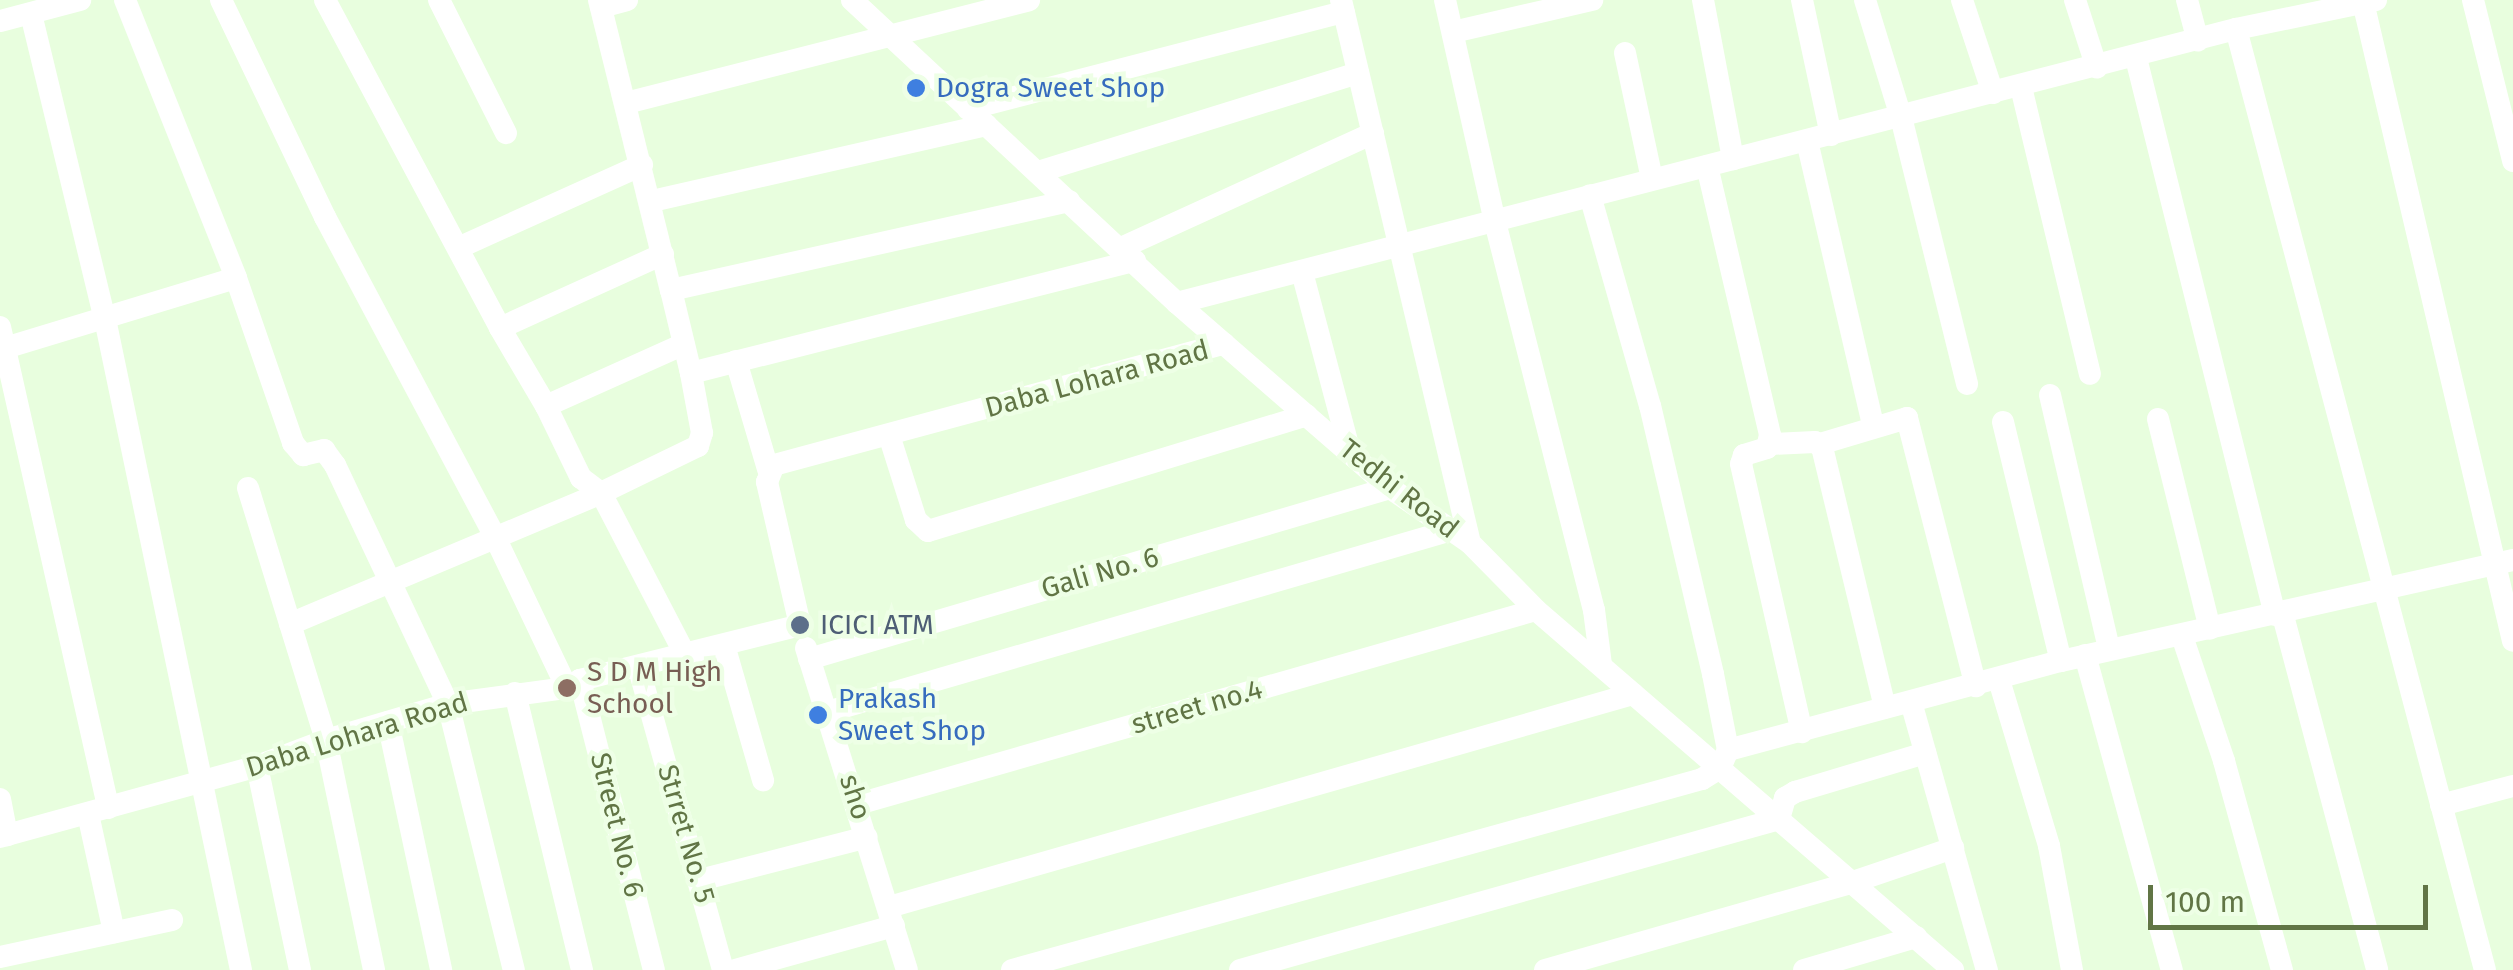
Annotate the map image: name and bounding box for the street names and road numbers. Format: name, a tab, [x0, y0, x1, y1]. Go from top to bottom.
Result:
street label: Daba Lohara Road	[981, 333, 1213, 425]
street label: Tedhi Road	[1333, 432, 1465, 546]
street label: Gali No. 6	[1038, 540, 1162, 606]
street label: street no.4	[1128, 672, 1266, 742]
street label: Daba Lohara Road	[242, 685, 472, 785]
street label: Street No. 6	[583, 749, 651, 901]
street label: Strret No. 5	[650, 761, 722, 907]
street label: sho	[832, 770, 878, 824]

